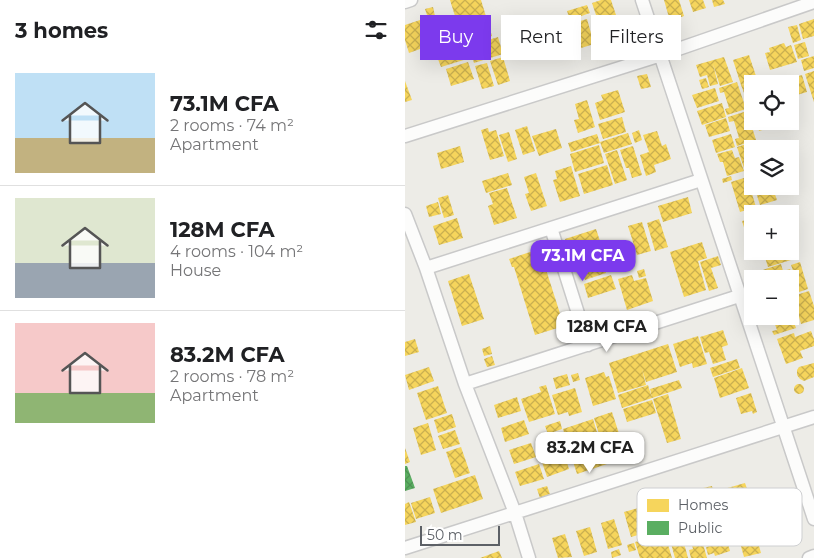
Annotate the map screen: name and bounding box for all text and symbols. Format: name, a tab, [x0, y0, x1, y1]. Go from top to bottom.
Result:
chip: Buy	[420, 15, 491, 60]
chip: Rent	[501, 15, 581, 60]
chip: Filters	[591, 15, 681, 60]
icon: filters	[362, 16, 390, 44]
text: 3 homes	[15, 18, 108, 43]
map controls	[744, 75, 799, 325]
button: locate	[744, 75, 799, 130]
text: 73.1M CFA	[170, 91, 279, 116]
icon: home	[55, 93, 115, 153]
text: 2 rooms · 74 m²	[170, 116, 294, 135]
text: Apartment	[170, 135, 259, 154]
button: layers	[744, 140, 799, 195]
button: +	[744, 205, 799, 260]
text: 128M CFA	[170, 217, 275, 242]
icon: home	[55, 218, 115, 278]
pin: 73.1M CFA	[526, 240, 640, 282]
text: 4 rooms · 104 m²	[170, 242, 303, 261]
text: 73.1M CFA	[542, 246, 624, 265]
text: House	[170, 261, 221, 280]
button: −	[744, 270, 799, 325]
pin: 128M CFA	[555, 310, 659, 353]
text: 128M CFA	[567, 317, 647, 336]
text: 83.2M CFA	[170, 342, 285, 367]
icon: home	[55, 343, 115, 403]
text: 2 rooms · 78 m²	[170, 367, 294, 386]
text: Apartment	[170, 386, 259, 405]
pin: 83.2M CFA	[533, 432, 647, 474]
text: 83.2M CFA	[546, 438, 634, 457]
legend	[637, 488, 802, 546]
text: Homes	[678, 496, 728, 514]
text: Public	[678, 519, 722, 537]
scale bar	[420, 523, 500, 546]
text: 50 m	[427, 526, 463, 544]

